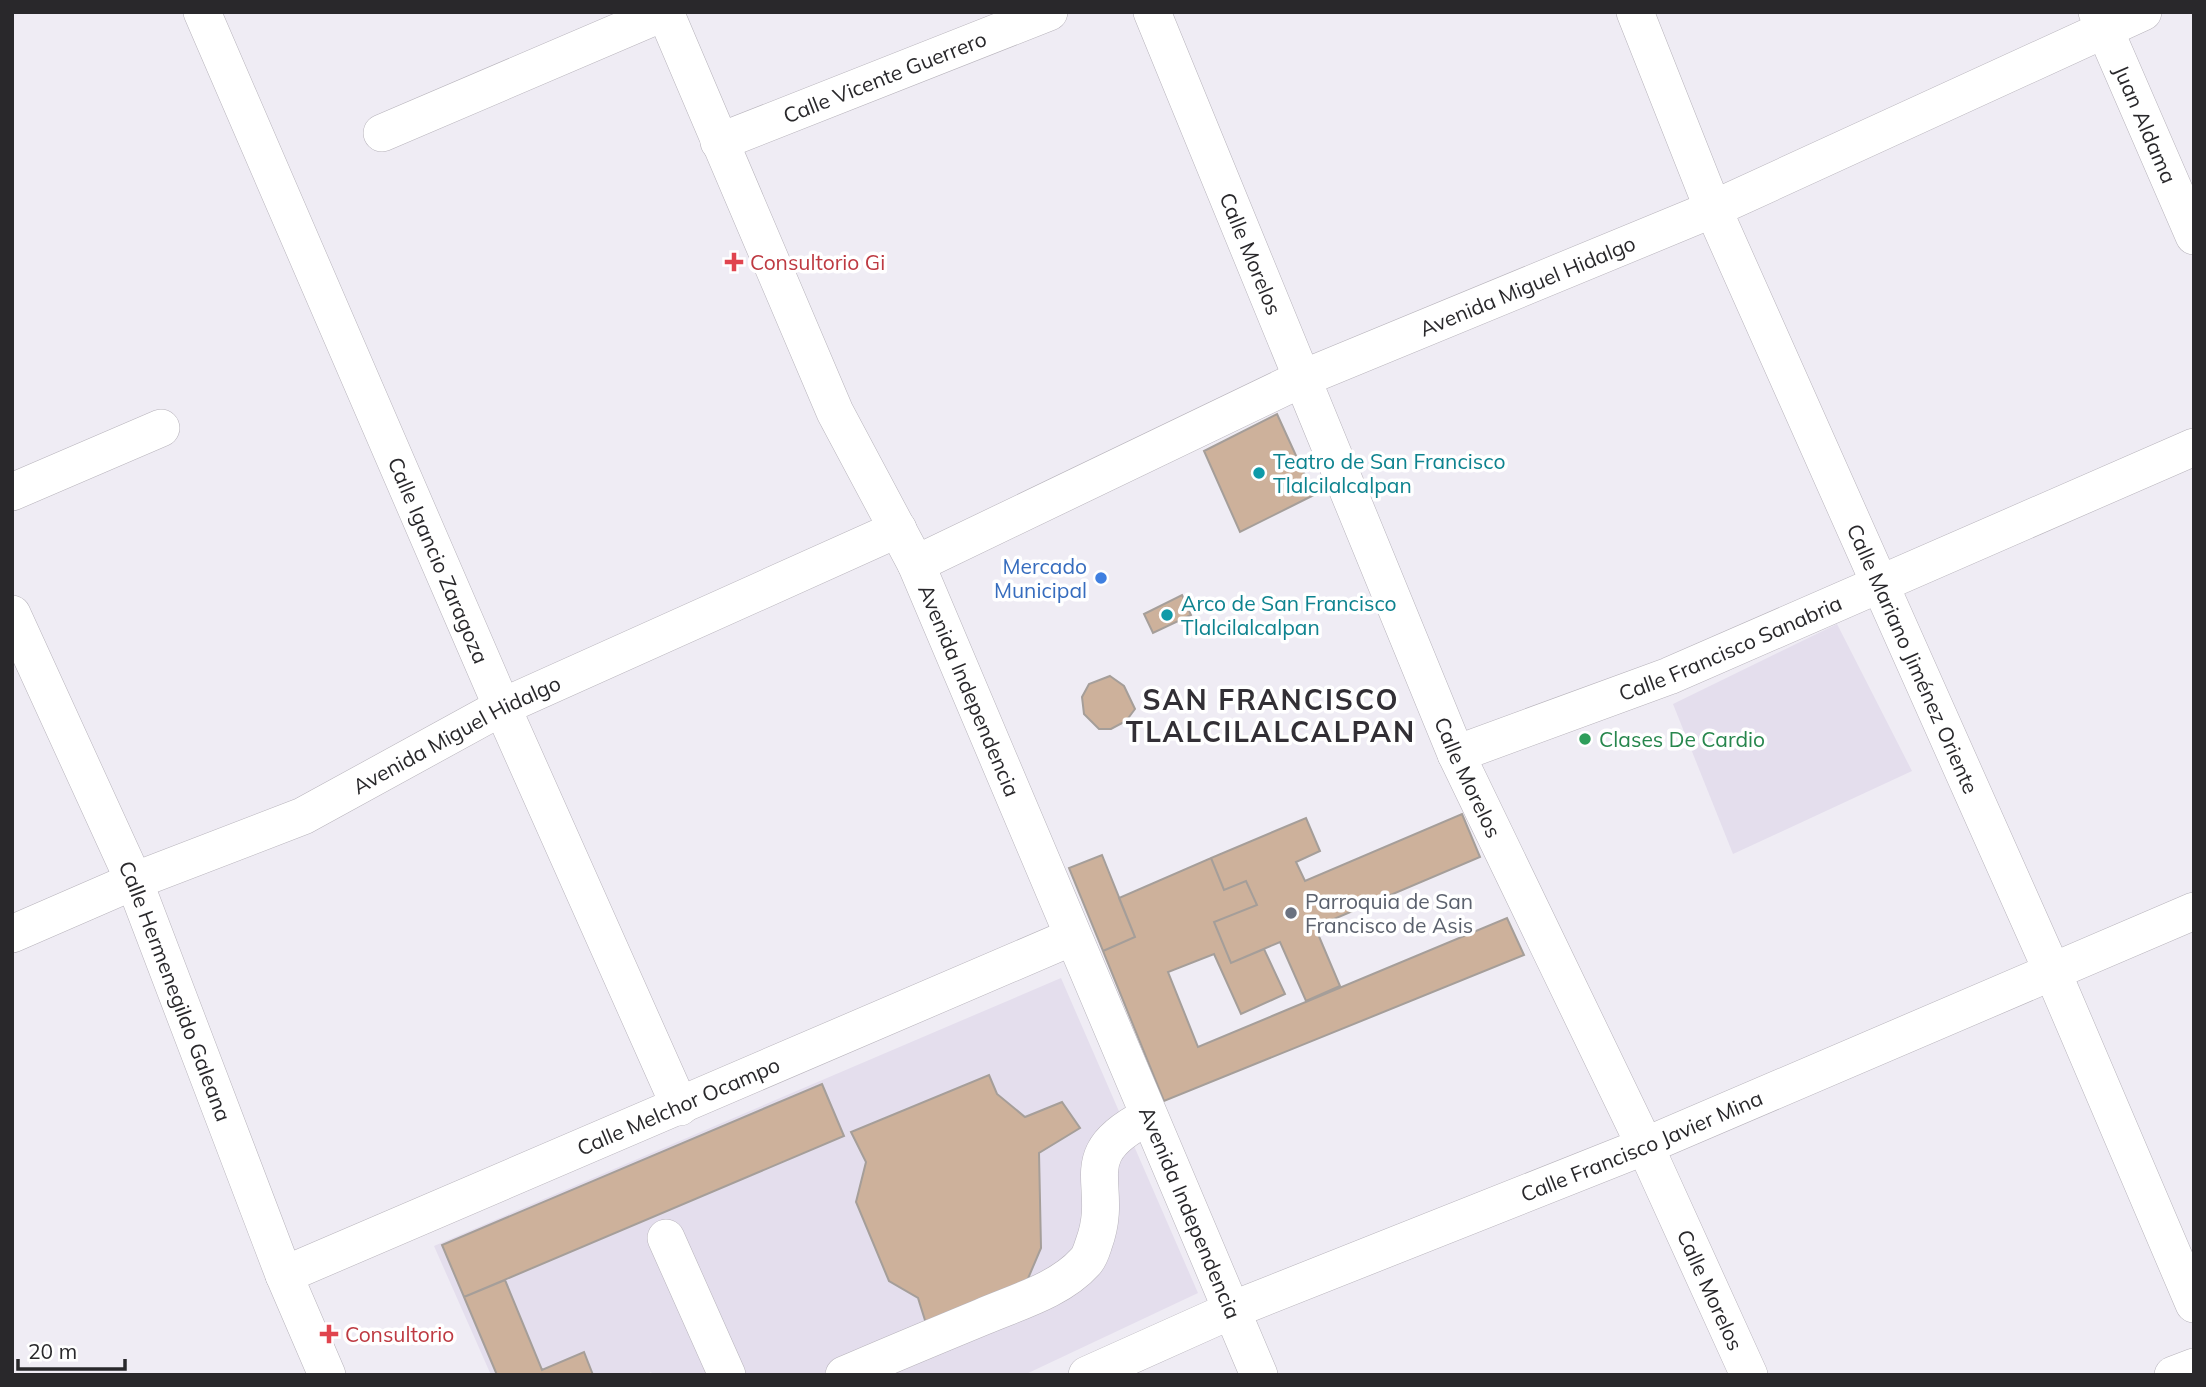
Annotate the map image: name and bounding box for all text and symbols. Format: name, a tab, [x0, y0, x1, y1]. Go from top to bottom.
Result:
street label: Calle Vicente Guerrero	[779, 25, 990, 128]
street label: Juan Aldama	[2108, 61, 2182, 187]
street label: Calle Morelos	[1214, 188, 1288, 319]
street label: Avenida Miguel Hidalgo	[1416, 230, 1639, 342]
place label: Consultorio Gi	[750, 249, 885, 275]
marker: Consultorio Gi	[724, 252, 744, 272]
place label: Teatro de San Francisco Tlalcilalcalpan	[1273, 448, 1505, 498]
street label: Calle Igancio Zaragoza	[383, 453, 495, 667]
marker: Teatro de San Francisco Tlalcilalcalpan	[1251, 465, 1267, 481]
street label: Calle Mariano Jiménez Oriente	[1842, 520, 1984, 798]
place label: Mercado Municipal	[994, 553, 1087, 603]
marker: Mercado Municipal	[1093, 570, 1109, 586]
street label: Avenida Independencia	[913, 580, 1026, 800]
street label: Calle Francisco Sanabria	[1615, 589, 1846, 706]
place label: Arco de San Francisco Tlalcilalcalpan	[1181, 590, 1397, 640]
marker: Arco de San Francisco Tlalcilalcalpan	[1159, 607, 1175, 623]
street label: Avenida Miguel Hidalgo	[348, 669, 564, 799]
district label: SAN FRANCISCO TLALCILALCALPAN	[1126, 682, 1416, 749]
street label: Calle Morelos	[1429, 713, 1507, 842]
place label: Clases De Cardio	[1599, 726, 1765, 752]
marker: Clases De Cardio	[1577, 731, 1593, 747]
street label: Calle Hermenegildo Galeana	[113, 856, 237, 1125]
place label: Parroquia de San Francisco de Asis	[1305, 888, 1473, 938]
marker: Parroquia de San Francisco de Asis	[1283, 905, 1299, 921]
street label: Calle Melchor Ocampo	[573, 1051, 784, 1161]
street label: Calle Francisco Javier Mina	[1517, 1084, 1766, 1207]
street label: Avenida Independencia	[1134, 1103, 1247, 1323]
street label: Calle Morelos	[1672, 1225, 1749, 1354]
place label: Consultorio	[345, 1321, 454, 1347]
marker: Consultorio	[319, 1324, 339, 1344]
scale bar	[18, 1328, 124, 1372]
text: 20 m	[28, 1338, 77, 1364]

